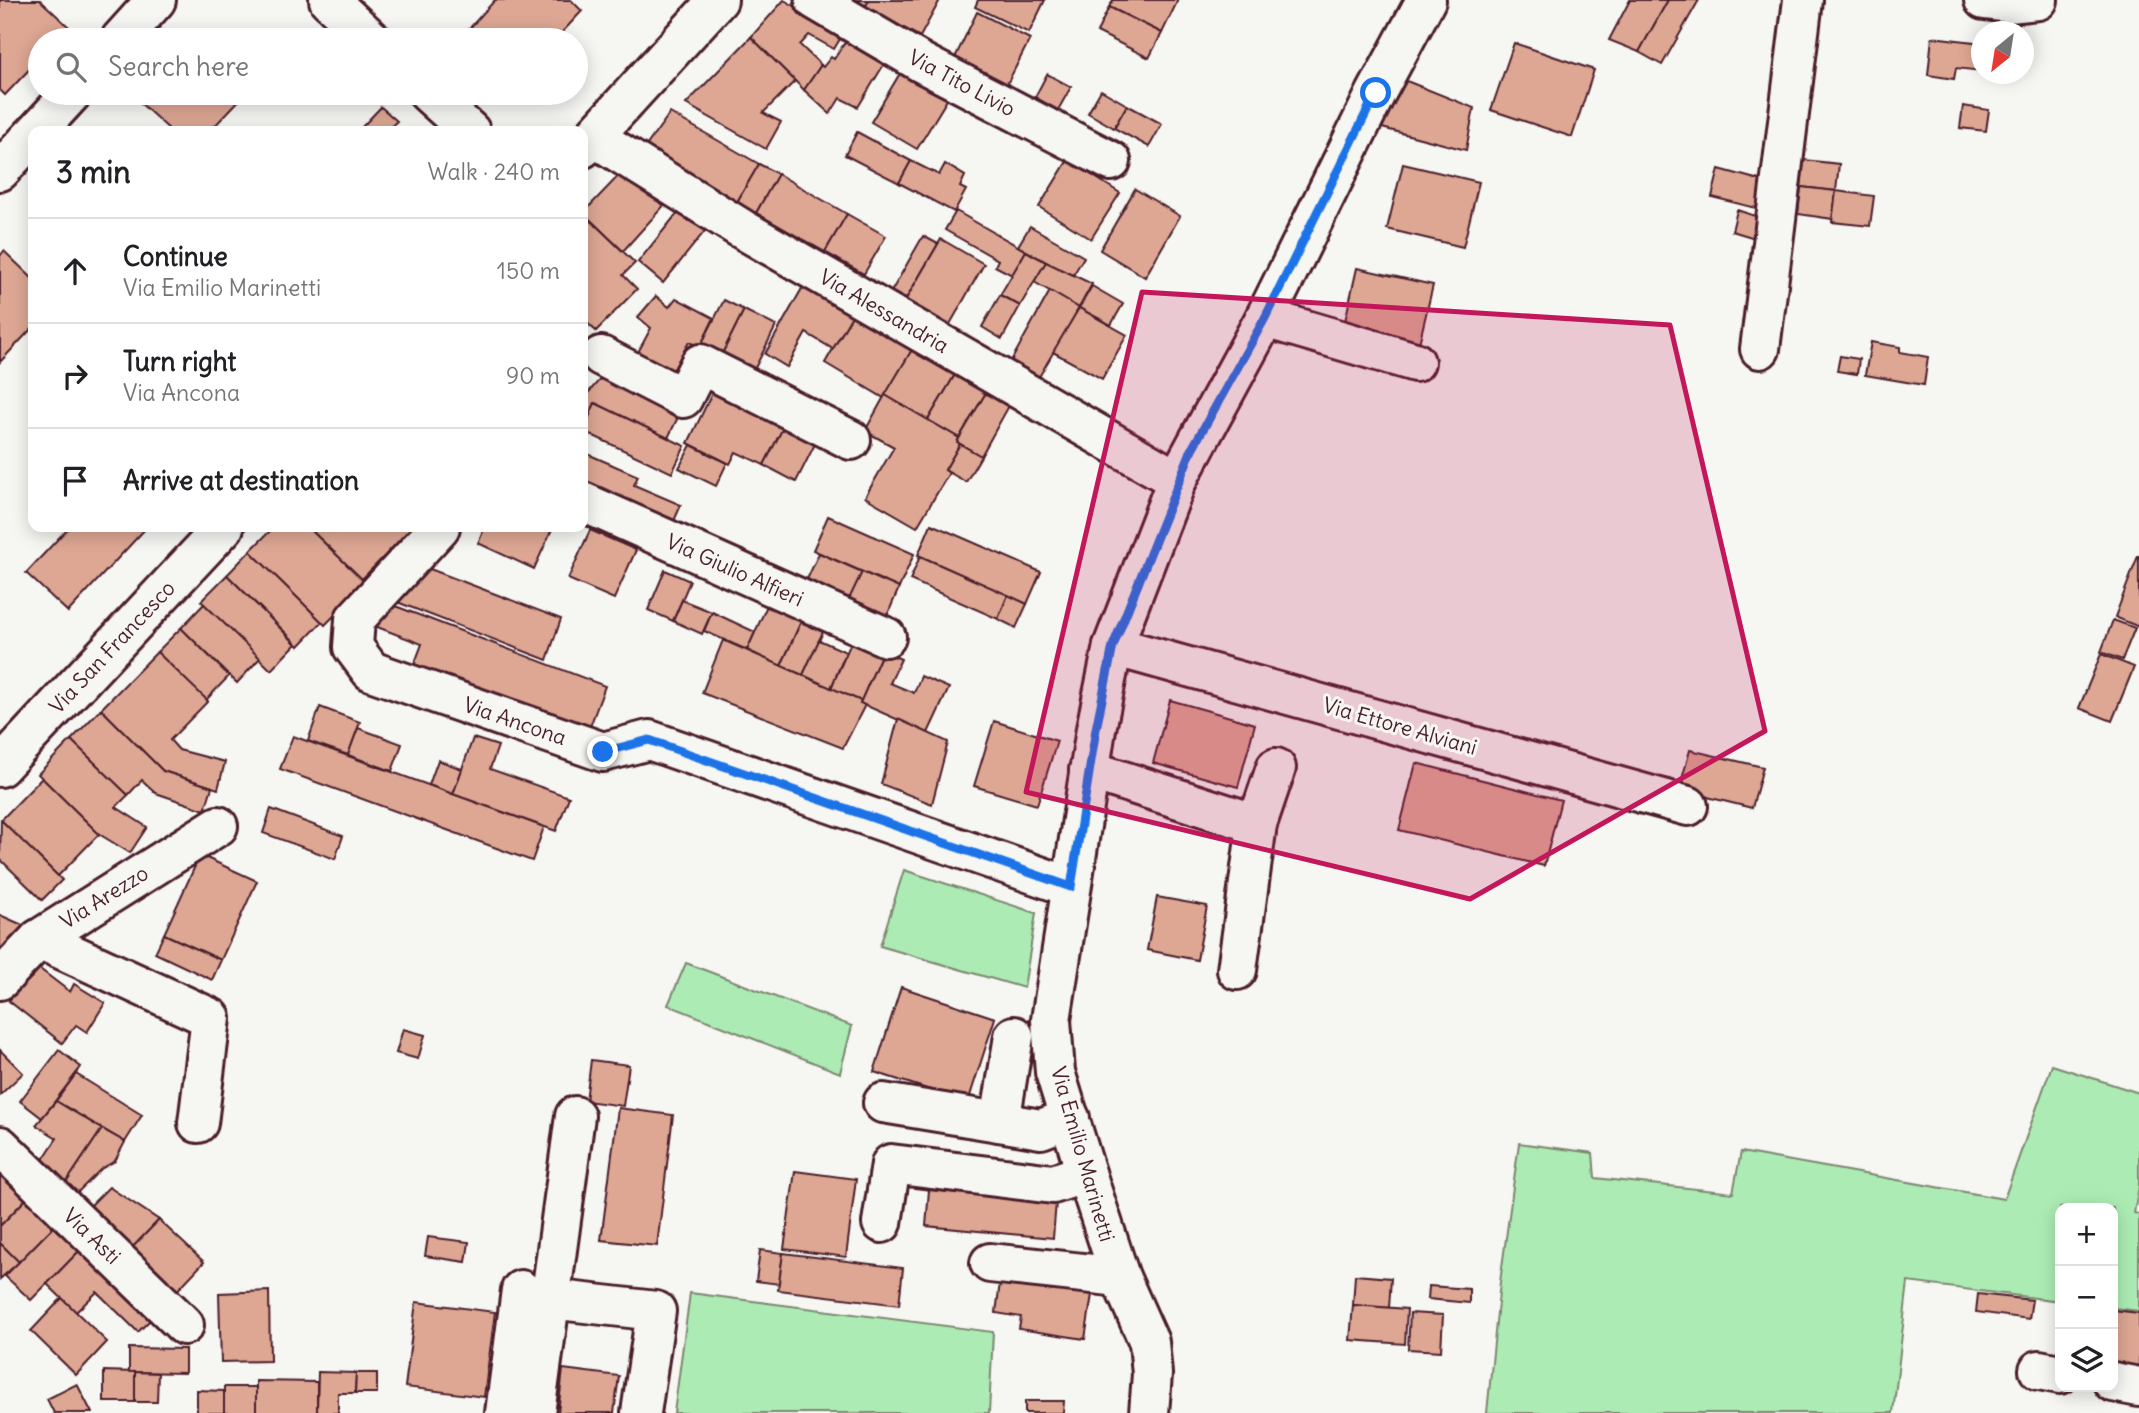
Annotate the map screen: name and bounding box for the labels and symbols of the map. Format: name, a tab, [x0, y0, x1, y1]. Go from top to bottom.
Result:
north arrow	[1971, 21, 2034, 84]
street label: Via Tito Livio	[904, 44, 1020, 122]
route start	[1360, 77, 1391, 108]
street label: Via Alessandria	[814, 263, 954, 359]
street label: Via Giulio Alfieri	[662, 528, 808, 612]
street label: Via San Francesco	[43, 575, 181, 719]
street label: Via Ancona	[460, 691, 570, 751]
street label: Via Ettore Alviani	[1320, 691, 1480, 761]
route end	[587, 736, 618, 767]
street label: Via Arezzo	[55, 859, 153, 935]
street label: Via Emilio Marinetti	[1045, 1063, 1121, 1245]
street label: Via Asti	[58, 1202, 126, 1270]

